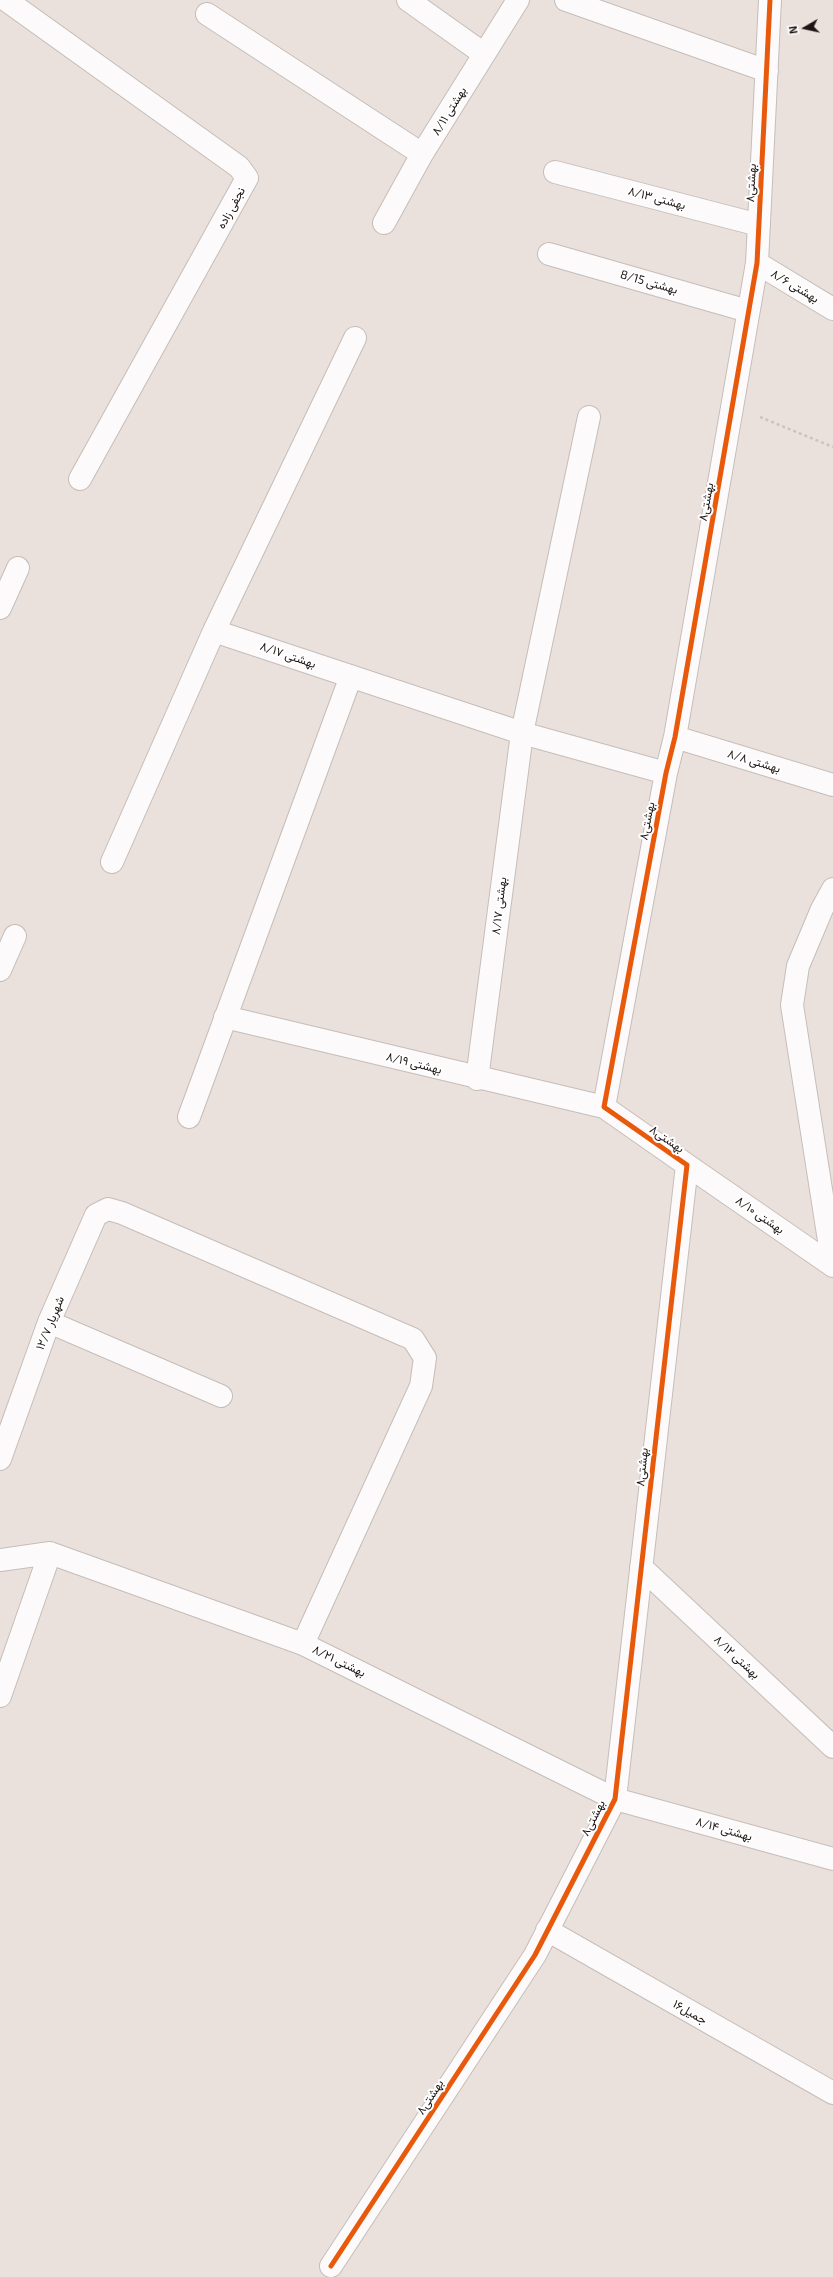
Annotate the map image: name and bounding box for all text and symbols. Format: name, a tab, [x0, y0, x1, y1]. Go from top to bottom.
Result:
north arrow	[785, 8, 825, 48]
text: N	[786, 25, 800, 35]
street label: بهشتی ۸/۱۱	[428, 84, 470, 138]
street label: بهشتی۸	[743, 163, 759, 203]
street label: بهشتی ۸/۱۳	[627, 183, 687, 213]
street label: نجفی زاده	[214, 185, 248, 231]
street label: بهشتی ۸/۶	[768, 266, 822, 306]
street label: بهشتی 8/15	[619, 267, 679, 297]
street label: بهشتی۸	[696, 482, 716, 522]
street label: بهشتی ۸/۱۷	[258, 639, 318, 671]
street label: بهشتی ۸/۸	[726, 746, 782, 776]
street label: بهشتی۸	[636, 801, 658, 841]
street label: بهشتی ۸/۱۷	[488, 876, 510, 936]
street label: بهشتی ۸/۱۹	[385, 1049, 443, 1077]
street label: بهشتی۸	[647, 1122, 687, 1156]
street label: بهشتی ۸/۱۰	[733, 1193, 787, 1237]
street label: شهریار ۱۲/۷	[33, 1294, 67, 1352]
street label: بهشتی۸	[633, 1447, 651, 1487]
street label: بهشتی ۸/۱۲	[711, 1632, 763, 1682]
street label: بهشتی ۸/۲۱	[310, 1642, 368, 1680]
street label: بهشتی۸	[578, 1797, 608, 1839]
street label: بهشتی ۸/۱۴	[694, 1814, 754, 1844]
street label: جمیل١۶	[670, 1997, 710, 2027]
street label: بهشتی۸	[413, 2077, 447, 2117]

